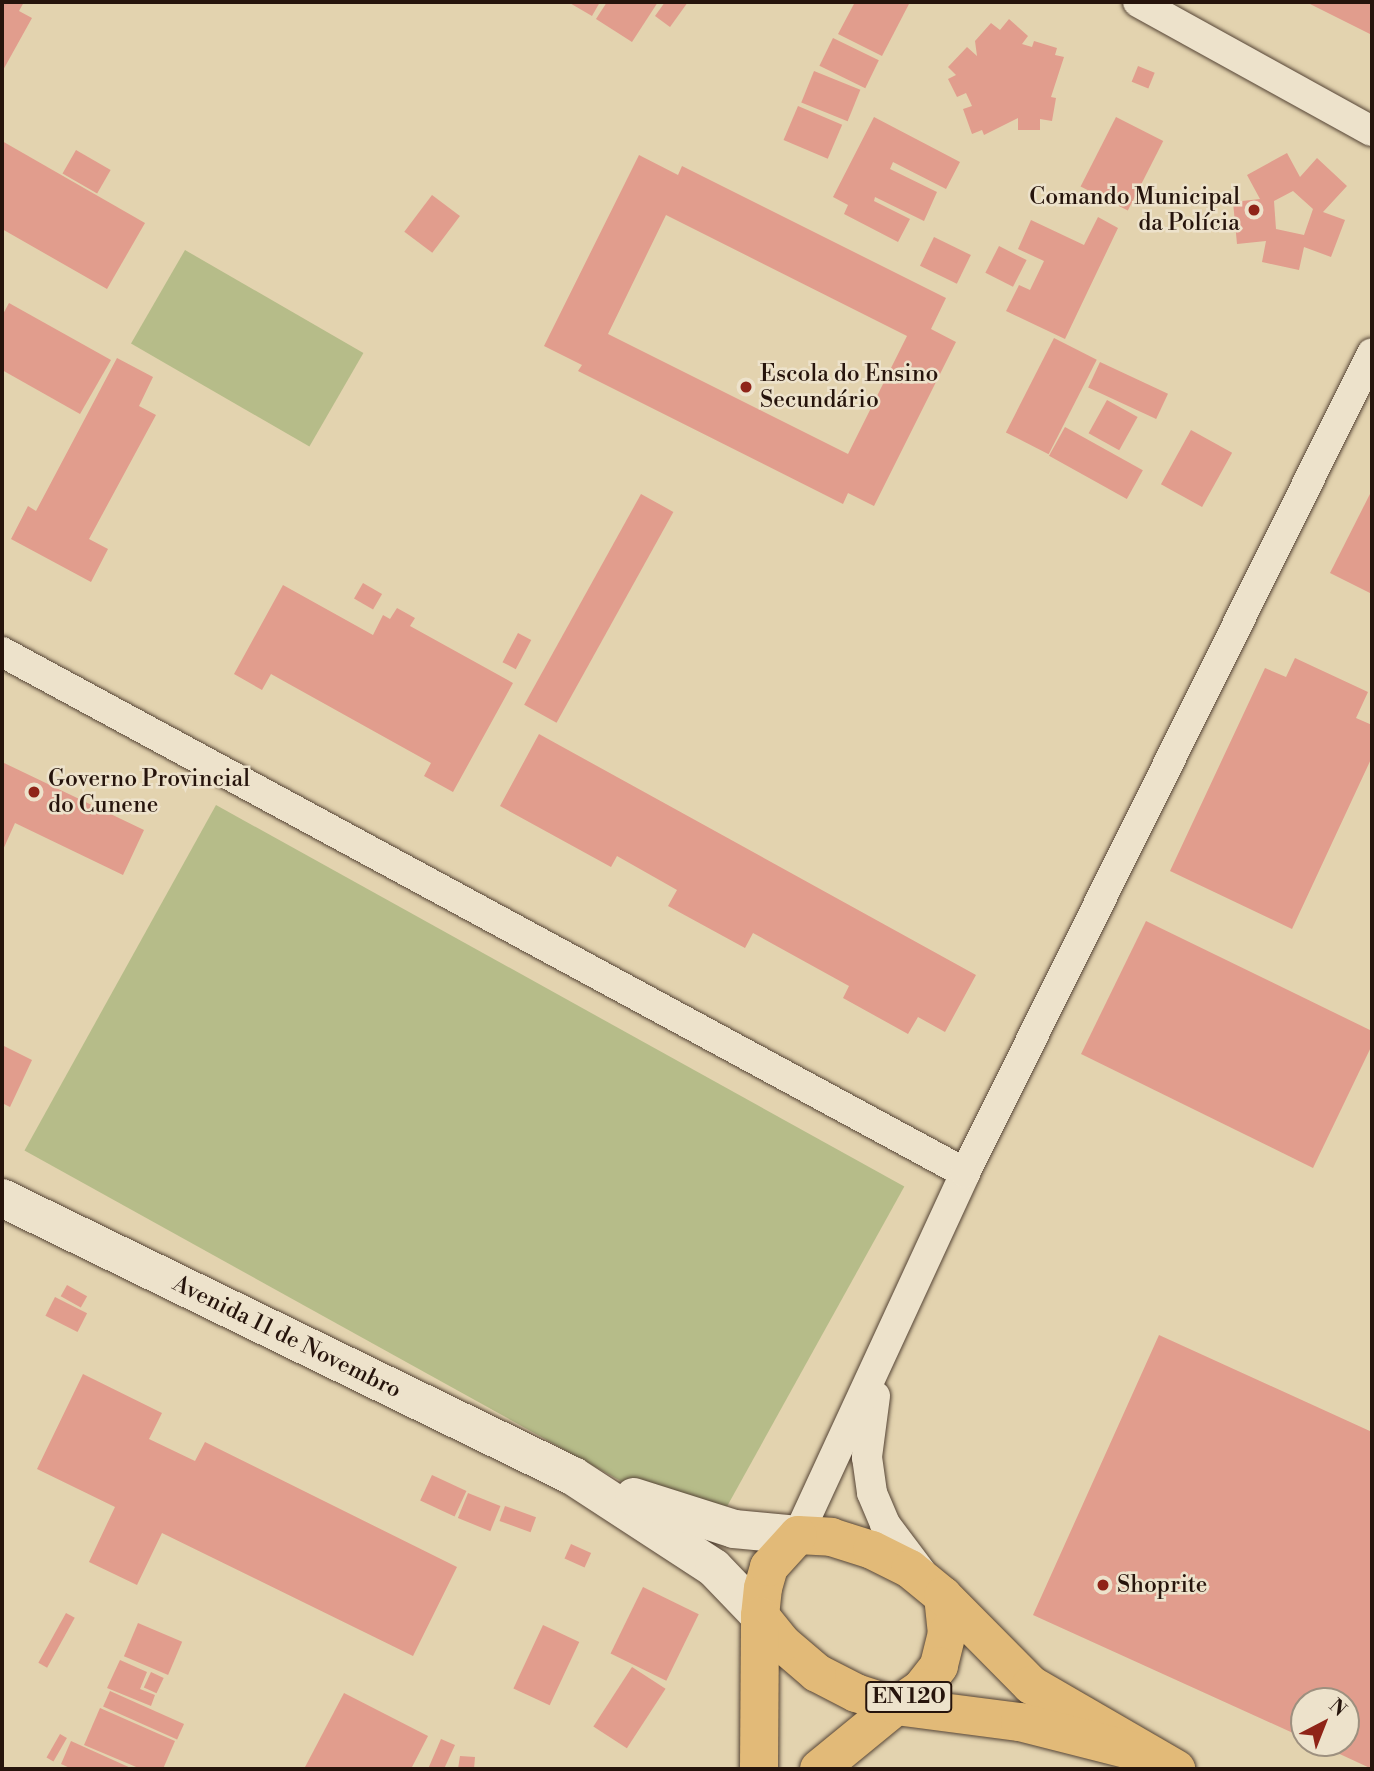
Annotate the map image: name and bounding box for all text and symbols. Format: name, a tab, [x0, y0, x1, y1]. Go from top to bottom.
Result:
place label: Comando Municipal da Polícia	[1029, 183, 1240, 237]
marker: Comando Municipal da Polícia	[1246, 202, 1262, 218]
place label: Escola do Ensino Secundário	[760, 360, 938, 414]
marker: Escola do Ensino Secundário	[738, 379, 754, 395]
place label: Governo Provincial do Cunene	[48, 765, 250, 819]
marker: Governo Provincial do Cunene	[26, 784, 42, 800]
street label: Avenida 11 de Novembro	[168, 1270, 406, 1404]
place label: Shoprite	[1117, 1571, 1207, 1599]
marker: Shoprite	[1095, 1577, 1111, 1593]
road number: EN 120	[865, 1680, 953, 1714]
north arrow	[1290, 1687, 1360, 1757]
text: N	[1324, 1694, 1351, 1722]

